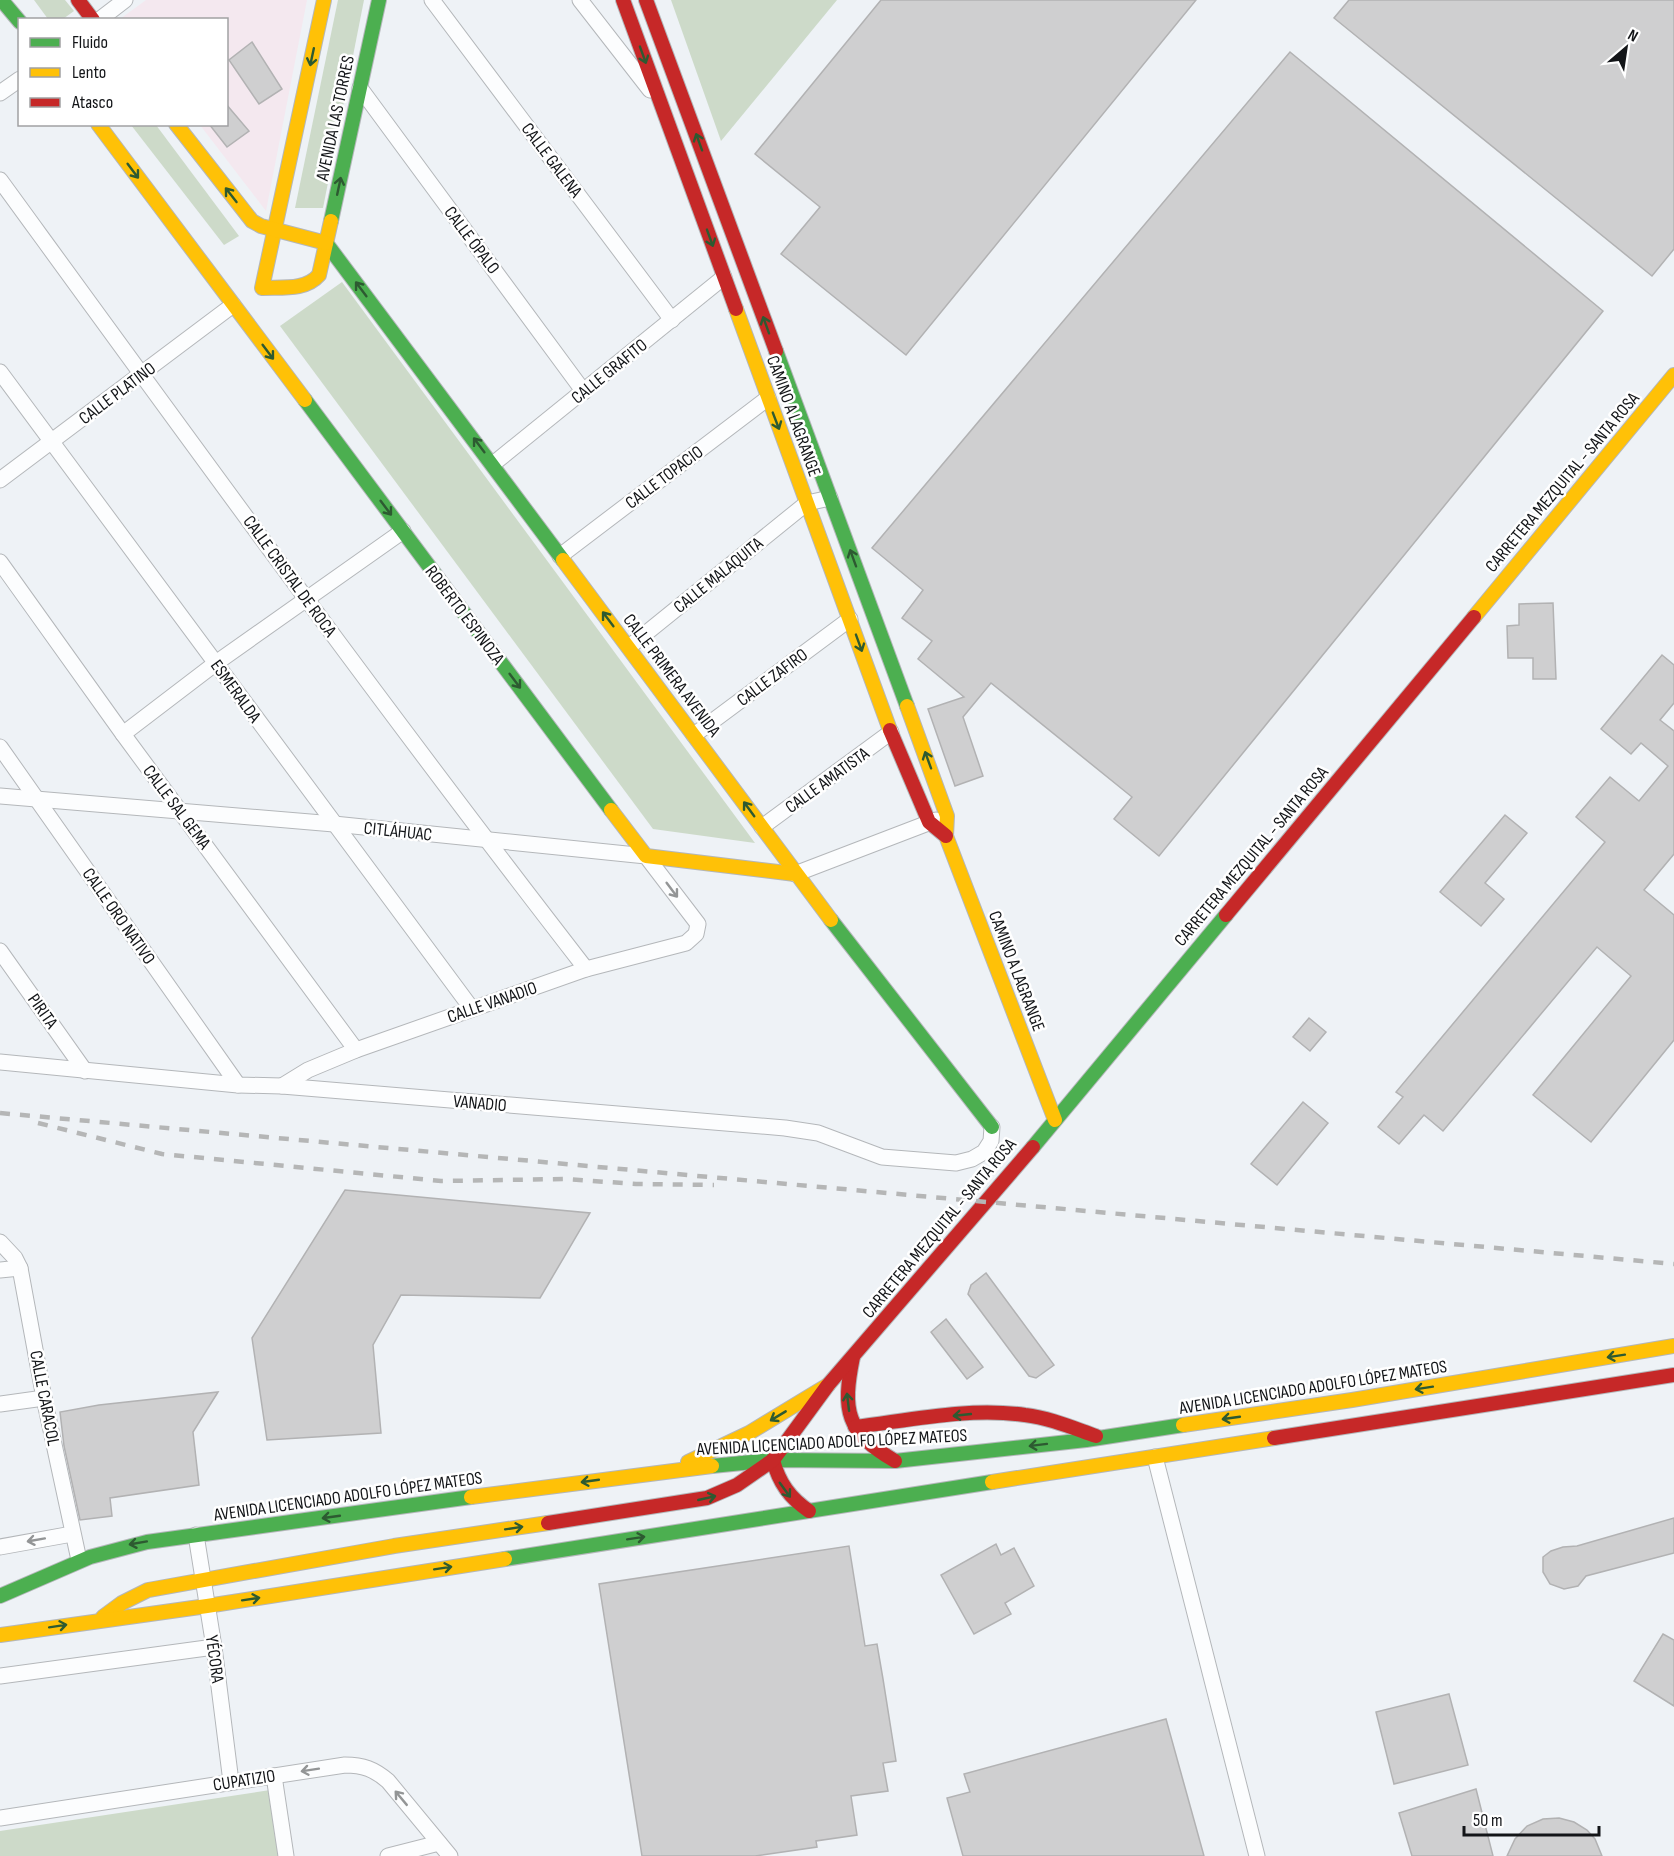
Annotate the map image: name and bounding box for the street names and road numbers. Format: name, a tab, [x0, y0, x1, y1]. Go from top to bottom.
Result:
street label: AVENIDA LAS TORRES	[312, 53, 359, 184]
street label: CALLE GALENA	[517, 119, 587, 202]
street label: CALLE ÓPALO	[439, 202, 504, 278]
street label: CALLE GRAFITO	[567, 334, 652, 408]
street label: CAMINO A LAGRANGE	[762, 353, 825, 480]
street label: CALLE PLATINO	[75, 358, 160, 429]
street label: CARRETERA MEZQUITAL - SANTA ROSA	[1481, 388, 1644, 576]
street label: CALLE TOPACIO	[621, 441, 707, 513]
street label: CALLE CRISTAL DE ROCA	[239, 512, 341, 641]
street label: CALLE MALAQUITA	[670, 533, 767, 618]
street label: ROBERTO ESPINOZA	[420, 562, 509, 669]
street label: CALLE PRIMERA AVENIDA	[619, 610, 725, 741]
street label: CALLE ZAFIRO	[733, 644, 812, 711]
street label: ESMERALDA	[206, 656, 265, 727]
street label: CALLE AMATISTA	[781, 743, 873, 818]
street label: CALLE SAL GEMA	[138, 761, 215, 854]
street label: CARRETERA MEZQUITAL - SANTA ROSA	[1170, 762, 1333, 950]
street label: CITLÁHUAC	[363, 817, 433, 846]
street label: CALLE ORO NATIVO	[78, 864, 160, 969]
street label: CAMINO A LAGRANGE	[984, 908, 1049, 1034]
street label: CALLE VANADIO	[444, 977, 540, 1028]
street label: PIRITA	[23, 990, 62, 1033]
street label: VANADIO	[452, 1091, 508, 1116]
street label: CARRETERA MEZQUITAL - SANTA ROSA	[858, 1134, 1021, 1322]
street label: CALLE CARACOL	[25, 1349, 64, 1448]
street label: AVENIDA LICENCIADO ADOLFO LÓPEZ MATEOS	[1177, 1356, 1449, 1419]
street label: AVENIDA LICENCIADO ADOLFO LÓPEZ MATEOS	[695, 1425, 968, 1460]
street label: AVENIDA LICENCIADO ADOLFO LÓPEZ MATEOS	[212, 1467, 484, 1526]
street label: YÉCORA	[201, 1634, 228, 1685]
street label: CUPATIZIO	[211, 1765, 277, 1796]

